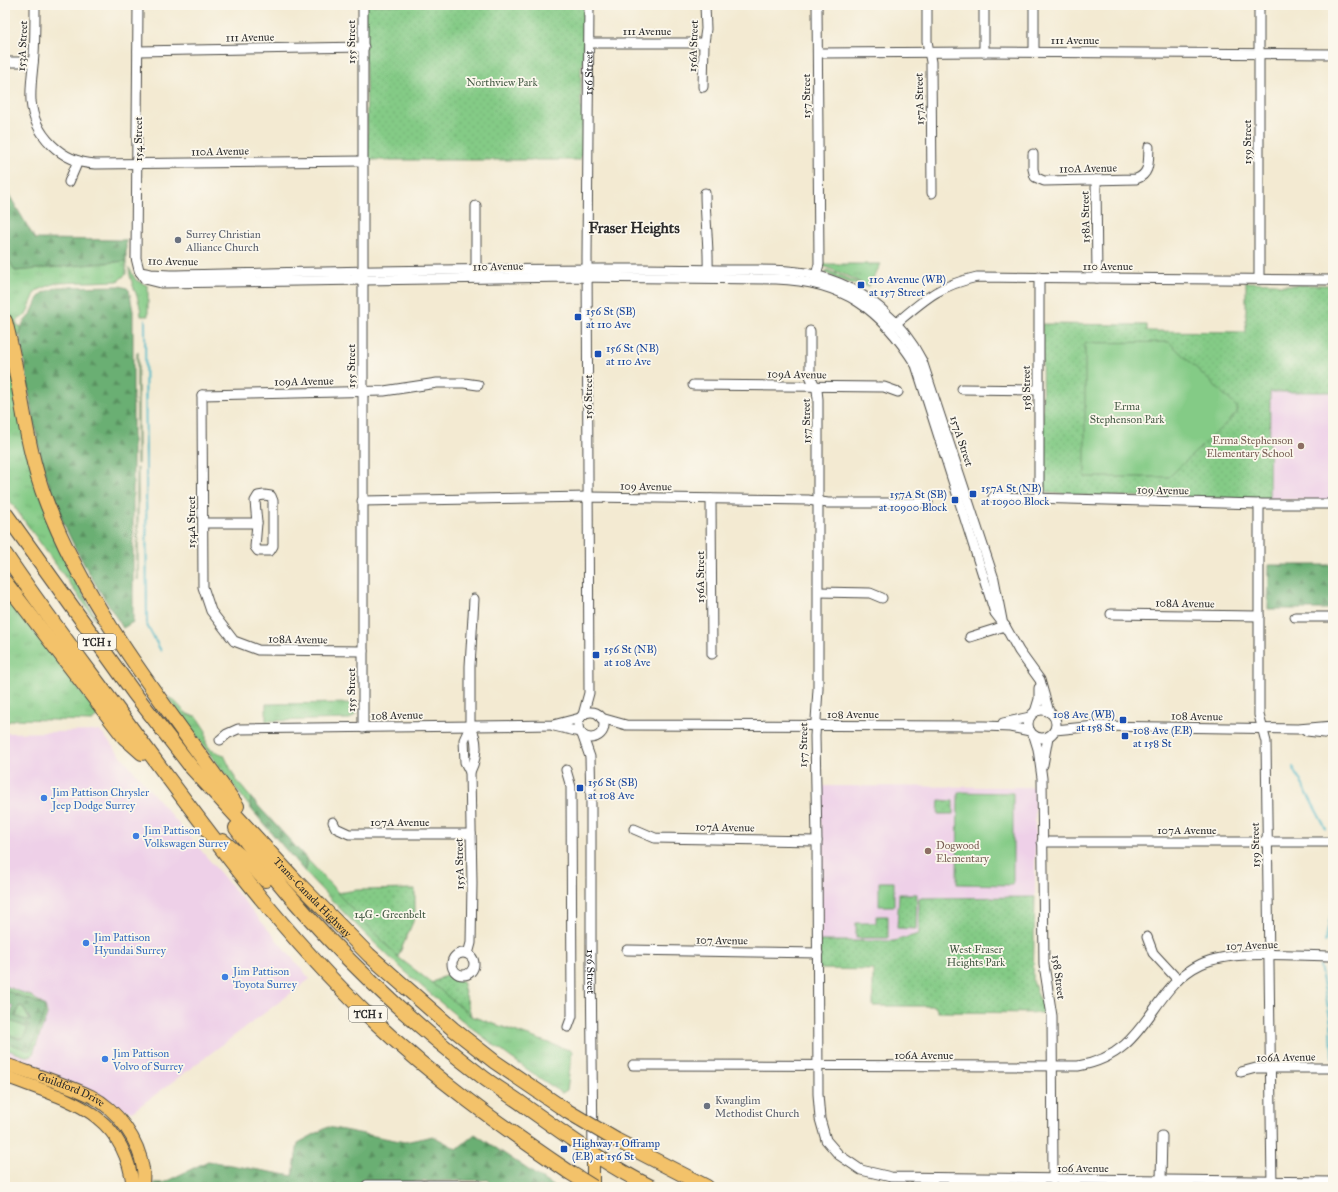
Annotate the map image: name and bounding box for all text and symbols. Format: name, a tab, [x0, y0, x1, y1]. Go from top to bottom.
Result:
street label: 153A Street	[15, 20, 30, 72]
street label: 155 Street	[345, 20, 358, 64]
street label: 156A Street	[686, 20, 701, 72]
street label: 111 Avenue	[623, 25, 672, 38]
street label: 111 Avenue	[226, 31, 275, 44]
street label: 111 Avenue	[1051, 34, 1100, 47]
street label: 156 Street	[582, 50, 596, 95]
street label: 157 Street	[800, 73, 813, 118]
street label: 157A Street	[913, 73, 926, 125]
park label: Northview Park	[466, 76, 538, 89]
street label: 154 Street	[132, 116, 145, 161]
street label: 159 Street	[1241, 119, 1254, 164]
street label: 110A Avenue	[191, 144, 249, 159]
street label: 110A Avenue	[1059, 161, 1117, 176]
street label: 158A Street	[1079, 191, 1092, 243]
district label: Fraser Heights	[588, 219, 680, 238]
place label: Surrey Christian Alliance Church	[185, 228, 261, 254]
marker: Surrey Christian Alliance Church	[173, 235, 183, 245]
street label: 110 Avenue	[148, 255, 199, 268]
street label: 110 Avenue	[473, 260, 524, 273]
street label: 110 Avenue	[1083, 260, 1134, 273]
place label: 110 Avenue (WB) at 157 Street	[869, 273, 946, 299]
marker: 110 Avenue (WB) at 157 Street	[856, 280, 866, 290]
place label: 156 St (SB) at 110 Ave	[586, 305, 636, 331]
marker: 156 St (SB) at 110 Ave	[573, 312, 583, 322]
place label: 156 St (NB) at 110 Ave	[606, 342, 659, 368]
street label: 155 Street	[345, 344, 358, 388]
marker: 156 St (NB) at 110 Ave	[593, 349, 603, 359]
street label: 158 Street	[1020, 365, 1033, 411]
street label: 109A Avenue	[767, 367, 827, 382]
street label: 109A Avenue	[274, 374, 334, 389]
street label: 156 Street	[582, 375, 595, 419]
street label: 157 Street	[800, 398, 813, 444]
park label: Erma Stephenson Park	[1090, 400, 1165, 426]
street label: 157A Street	[947, 414, 976, 468]
place label: Erma Stephenson Elementary School	[1206, 434, 1293, 460]
marker: Erma Stephenson Elementary School	[1296, 441, 1306, 451]
street label: 109 Avenue	[620, 480, 673, 493]
place label: 157A St (NB) at 10900 Block	[981, 482, 1050, 508]
street label: 109 Avenue	[1137, 484, 1190, 497]
place label: 157A St (SB) at 10900 Block	[879, 488, 948, 514]
marker: 157A St (NB) at 10900 Block	[968, 489, 978, 499]
marker: 157A St (SB) at 10900 Block	[950, 495, 960, 505]
street label: 154A Street	[185, 496, 198, 548]
street label: 156A Street	[694, 551, 707, 603]
street label: 108A Avenue	[1155, 596, 1215, 611]
street label: 108A Avenue	[268, 632, 328, 647]
road number: TCH 1	[78, 634, 116, 650]
place label: 156 St (NB) at 108 Ave	[604, 643, 657, 669]
marker: 156 St (NB) at 108 Ave	[591, 650, 601, 660]
street label: 155 Street	[345, 668, 358, 712]
street label: 108 Avenue	[827, 708, 879, 721]
place label: 108 Ave (WB) at 158 St	[1053, 708, 1115, 734]
street label: 108 Avenue	[371, 709, 424, 722]
street label: 108 Avenue	[1171, 710, 1223, 723]
marker: 108 Ave (WB) at 158 St	[1118, 715, 1128, 725]
street label: 157 Street	[797, 722, 810, 768]
place label: 108 Ave (EB) at 158 St	[1133, 724, 1192, 750]
marker: 108 Ave (EB) at 158 St	[1120, 731, 1130, 741]
place label: 156 St (SB) at 108 Ave	[588, 776, 638, 802]
marker: 156 St (SB) at 108 Ave	[575, 783, 585, 793]
place label: Jim Pattison Chrysler Jeep Dodge Surrey	[51, 786, 150, 813]
marker: Jim Pattison Chrysler Jeep Dodge Surrey	[39, 793, 49, 803]
street label: 107A Avenue	[370, 816, 430, 829]
street label: 107A Avenue	[695, 820, 755, 835]
street label: 159 Street	[1249, 822, 1262, 868]
place label: Jim Pattison Volkswagen Surrey	[143, 824, 229, 850]
street label: 107A Avenue	[1157, 824, 1217, 837]
marker: Jim Pattison Volkswagen Surrey	[131, 831, 141, 841]
street label: 155A Street	[453, 838, 466, 890]
place label: Dogwood Elementary	[936, 839, 990, 865]
marker: Dogwood Elementary	[923, 846, 933, 856]
street label: Trans-Canada Highway	[271, 855, 355, 941]
park label: 14G - Greenbelt	[354, 908, 426, 921]
place label: Jim Pattison Hyundai Surrey	[93, 931, 167, 957]
street label: 107 Avenue	[696, 934, 749, 947]
marker: Jim Pattison Hyundai Surrey	[81, 938, 91, 948]
street label: 107 Avenue	[1226, 938, 1279, 953]
park label: West Fraser Heights Park	[947, 943, 1006, 969]
street label: 156 Street	[584, 949, 597, 994]
street label: 158 Street	[1049, 954, 1068, 1000]
place label: Jim Pattison Toyota Surrey	[232, 965, 298, 991]
marker: Jim Pattison Toyota Surrey	[220, 972, 230, 982]
road number: TCH 1	[349, 1006, 387, 1022]
place label: Jim Pattison Volvo of Surrey	[112, 1047, 184, 1073]
street label: 106A Avenue	[894, 1049, 954, 1062]
street label: 106A Avenue	[1256, 1050, 1316, 1065]
marker: Jim Pattison Volvo of Surrey	[100, 1054, 110, 1064]
street label: Guildford Drive	[36, 1070, 108, 1110]
place label: Kwanglim Methodist Church	[715, 1094, 799, 1120]
marker: Kwanglim Methodist Church	[702, 1101, 712, 1111]
place label: Highway 1 Offramp (EB) at 156 St	[572, 1137, 661, 1163]
marker: Highway 1 Offramp (EB) at 156 St	[559, 1144, 569, 1154]
street label: 106 Avenue	[1057, 1162, 1109, 1175]

